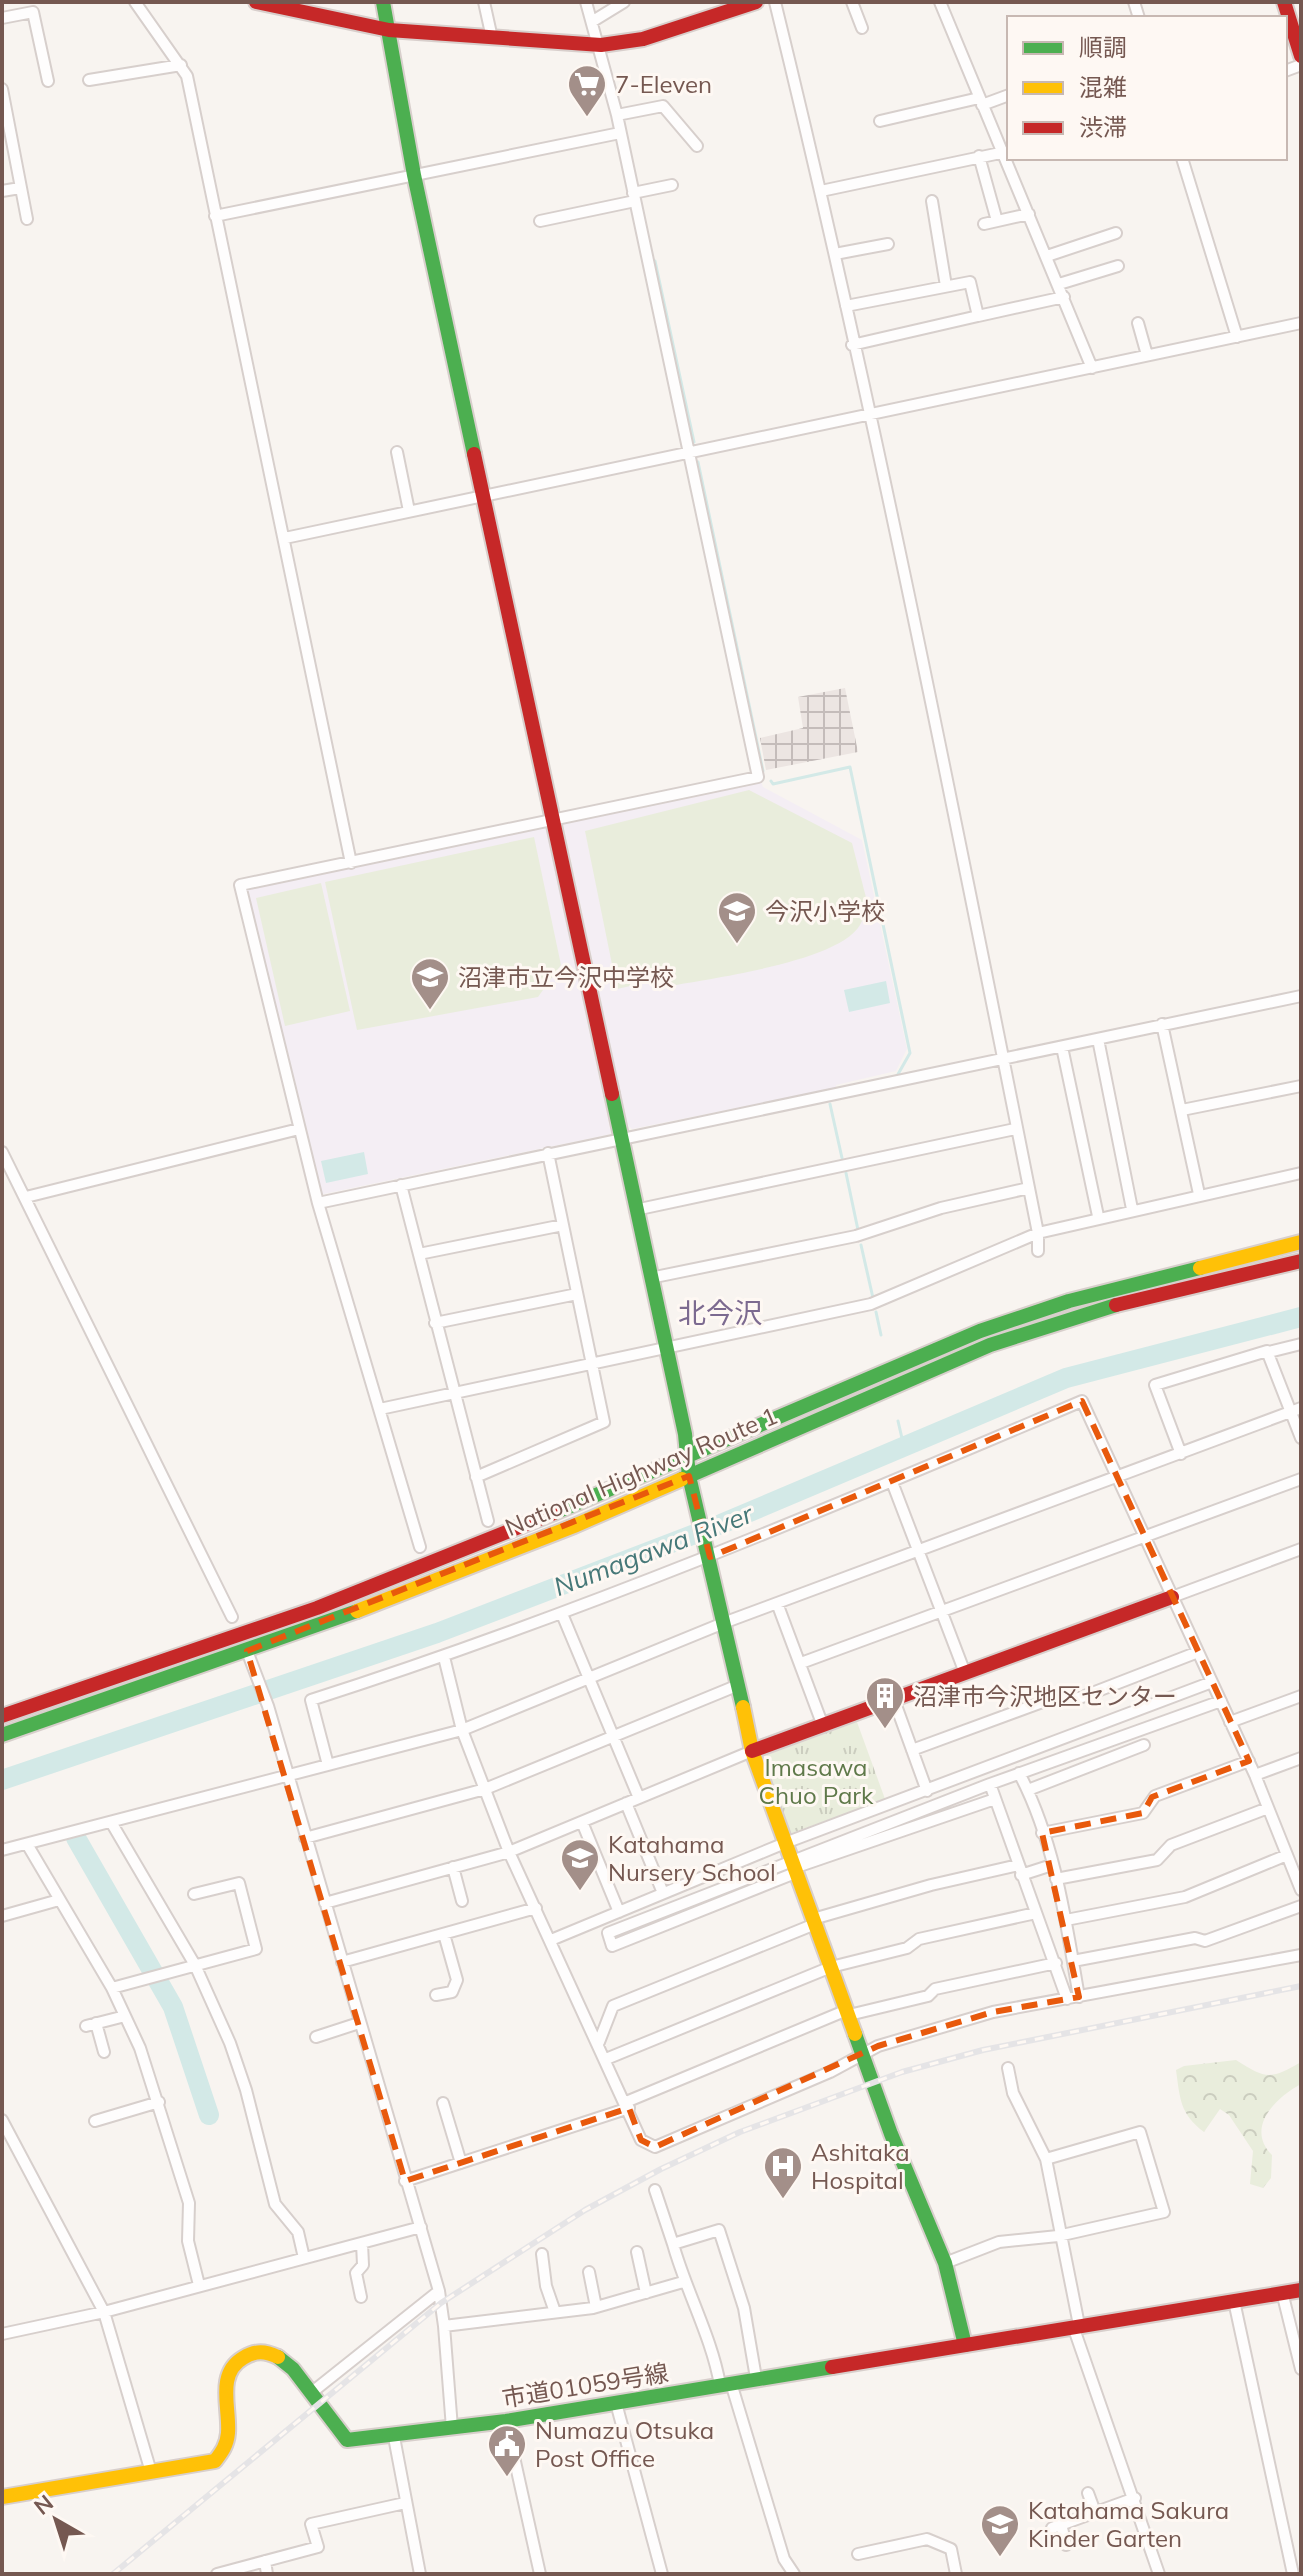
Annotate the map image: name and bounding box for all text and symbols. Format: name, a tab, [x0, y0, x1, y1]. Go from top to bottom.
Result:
legend	[1007, 16, 1287, 160]
text: 順調	[1079, 32, 1127, 62]
supermarket icon: 7-Eleven	[566, 63, 608, 118]
place label: 7-Eleven	[615, 69, 712, 99]
text: 混雑	[1079, 72, 1127, 102]
text: 渋滞	[1079, 112, 1127, 142]
school or university icon: 今沢小学校	[716, 890, 758, 945]
place label: 今沢小学校	[765, 896, 885, 926]
school or university icon: 沼津市立今沢中学校	[409, 956, 451, 1011]
place label: 沼津市立今沢中学校	[458, 962, 674, 992]
district label: 北今沢	[678, 1295, 762, 1330]
street label: National Highway Route 1	[500, 1400, 782, 1542]
water label: Numagawa River	[549, 1496, 758, 1603]
building icon: 沼津市今沢地区センター	[864, 1675, 906, 1730]
place label: 沼津市今沢地区センター	[913, 1681, 1177, 1711]
park label: Imasawa Chuo Park	[759, 1752, 874, 1810]
place label: Katahama Nursery School	[608, 1829, 776, 1887]
school or university icon: Katahama Nursery School	[559, 1837, 601, 1892]
place label: Ashitaka Hospital	[811, 2137, 910, 2195]
hospital icon: Ashitaka Hospital	[762, 2145, 804, 2200]
street label: 市道01059号線	[500, 2357, 670, 2413]
place label: Numazu Otsuka Post Office	[535, 2415, 714, 2473]
public building icon: Numazu Otsuka Post Office	[486, 2423, 528, 2478]
north arrow	[16, 2480, 96, 2560]
text: N	[28, 2488, 59, 2521]
place label: Katahama Sakura Kinder Garten	[1028, 2495, 1229, 2553]
school or university icon: Katahama Sakura Kinder Garten	[979, 2503, 1021, 2558]

